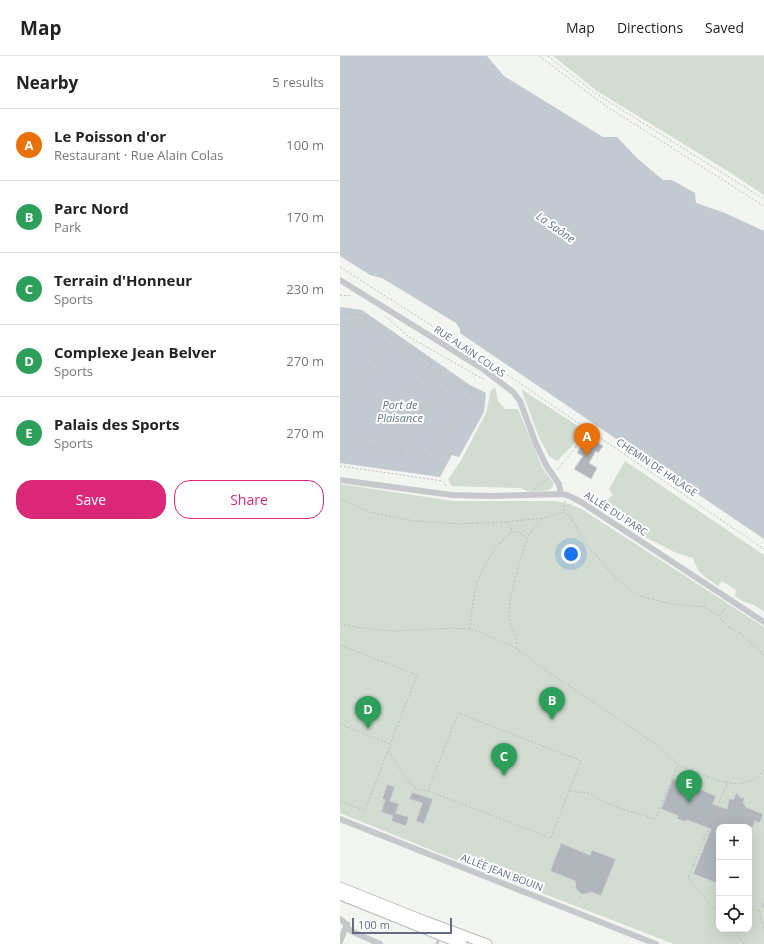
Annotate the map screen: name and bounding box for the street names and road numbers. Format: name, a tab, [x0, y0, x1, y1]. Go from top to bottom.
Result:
street label: RUE ALAIN COLAS	[431, 322, 509, 380]
street label: CHEMIN DE HALAGE	[614, 435, 700, 499]
street label: ALLÉE DU PARC	[582, 487, 650, 539]
street label: ALLÉE JEAN BOUIN	[459, 850, 545, 894]

